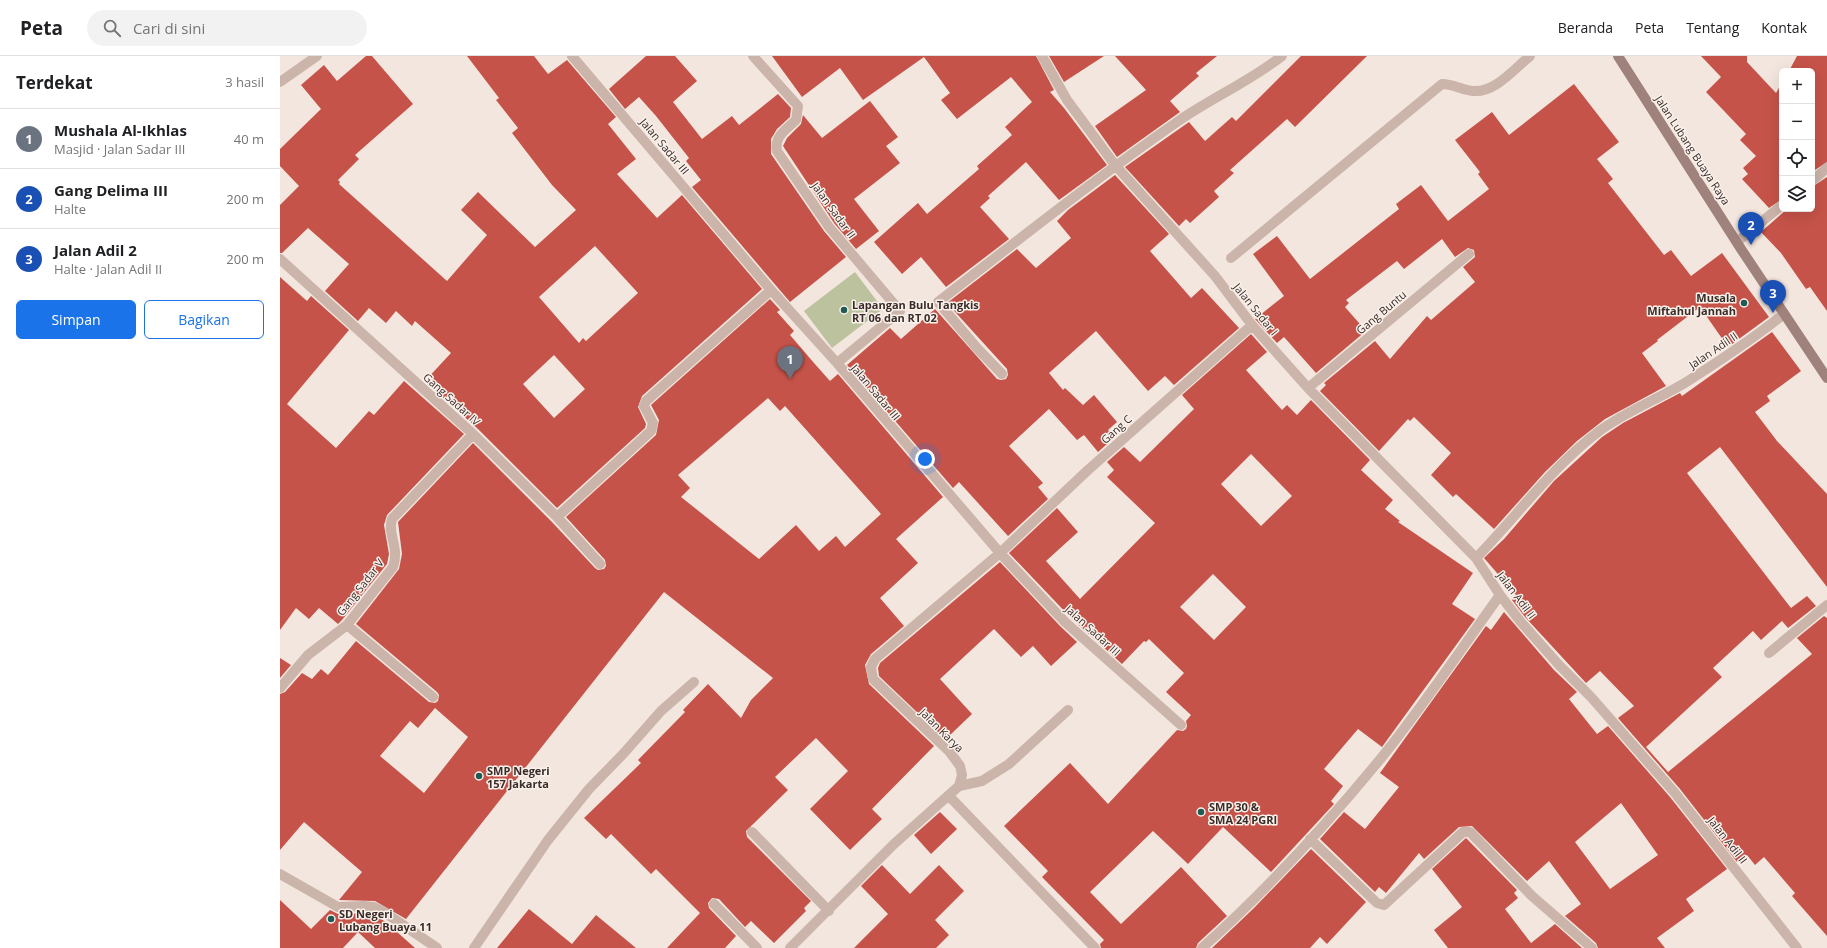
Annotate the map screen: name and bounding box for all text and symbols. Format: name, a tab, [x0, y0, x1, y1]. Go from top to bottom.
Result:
search box	[87, 10, 367, 46]
text: Peta	[20, 15, 63, 41]
icon: search	[101, 17, 123, 39]
text: Cari di sini	[133, 18, 205, 38]
text: Beranda	[1558, 18, 1613, 37]
text: Peta	[1635, 18, 1664, 37]
text: Tentang	[1686, 18, 1739, 37]
text: Kontak	[1761, 18, 1807, 37]
map controls	[1779, 68, 1815, 212]
button: +	[1779, 68, 1815, 104]
text: Terdekat	[16, 71, 93, 94]
text: 3 hasil	[225, 73, 264, 91]
street label: Jalan Lubang Buaya Raya	[1651, 92, 1734, 208]
button: −	[1779, 104, 1815, 140]
street label: Jalan Sadar III	[636, 114, 693, 177]
text: Mushala Al-Ikhlas	[54, 120, 187, 140]
text: 1	[25, 130, 33, 148]
text: 40 m	[234, 130, 264, 148]
text: Masjid · Jalan Sadar III	[54, 140, 185, 158]
button: locate	[1779, 140, 1815, 176]
button: layers	[1779, 176, 1815, 212]
street label: Jalan Sadar II	[808, 178, 859, 241]
text: Gang Delima III	[54, 180, 168, 200]
text: 2	[25, 190, 33, 208]
text: 200 m	[226, 190, 264, 208]
text: Halte	[54, 200, 86, 218]
pin: 2	[1738, 212, 1764, 245]
text: Jalan Adil 2	[54, 240, 137, 260]
text: 3	[25, 250, 33, 268]
text: 200 m	[226, 250, 264, 268]
text: Halte · Jalan Adil II	[54, 260, 162, 278]
street label: Jalan Sadar I	[1230, 279, 1282, 338]
pin: 3	[1760, 280, 1786, 313]
street label: Gang Buntu	[1353, 287, 1409, 337]
place label: Musala Miftahul Jannah	[1647, 290, 1736, 318]
place label: Lapangan Bulu Tangkis RT 06 dan RT 02	[852, 297, 979, 325]
marker: Musala Miftahul Jannah	[1739, 298, 1749, 308]
button: Simpan	[16, 300, 136, 339]
button: Bagikan	[144, 300, 264, 339]
marker: Lapangan Bulu Tangkis RT 06 dan RT 02	[839, 305, 849, 315]
street label: Jalan Adil II	[1685, 328, 1740, 372]
pin: 1	[777, 346, 803, 379]
street label: Jalan Sadar III	[847, 360, 904, 423]
street label: Gang Sadar IV	[420, 369, 484, 429]
street label: Gang C	[1097, 411, 1135, 447]
your location	[915, 449, 935, 469]
street label: Gang Sadar V	[333, 555, 387, 619]
street label: Jalan Adil II	[1494, 567, 1540, 622]
street label: Jalan Sadar III	[1062, 601, 1124, 659]
street label: Jalan Karya	[916, 704, 967, 755]
place label: SMP Negeri 157 Jakarta	[487, 763, 550, 791]
marker: SMP Negeri 157 Jakarta	[474, 771, 484, 781]
place label: SMP 30 & SMA 24 PGRI	[1209, 799, 1277, 827]
marker: SMP 30 & SMA 24 PGRI	[1196, 807, 1206, 817]
street label: Jalan Adil II	[1704, 813, 1751, 867]
place label: SD Negeri Lubang Buaya 11	[339, 906, 432, 934]
marker: SD Negeri Lubang Buaya 11	[326, 914, 336, 924]

